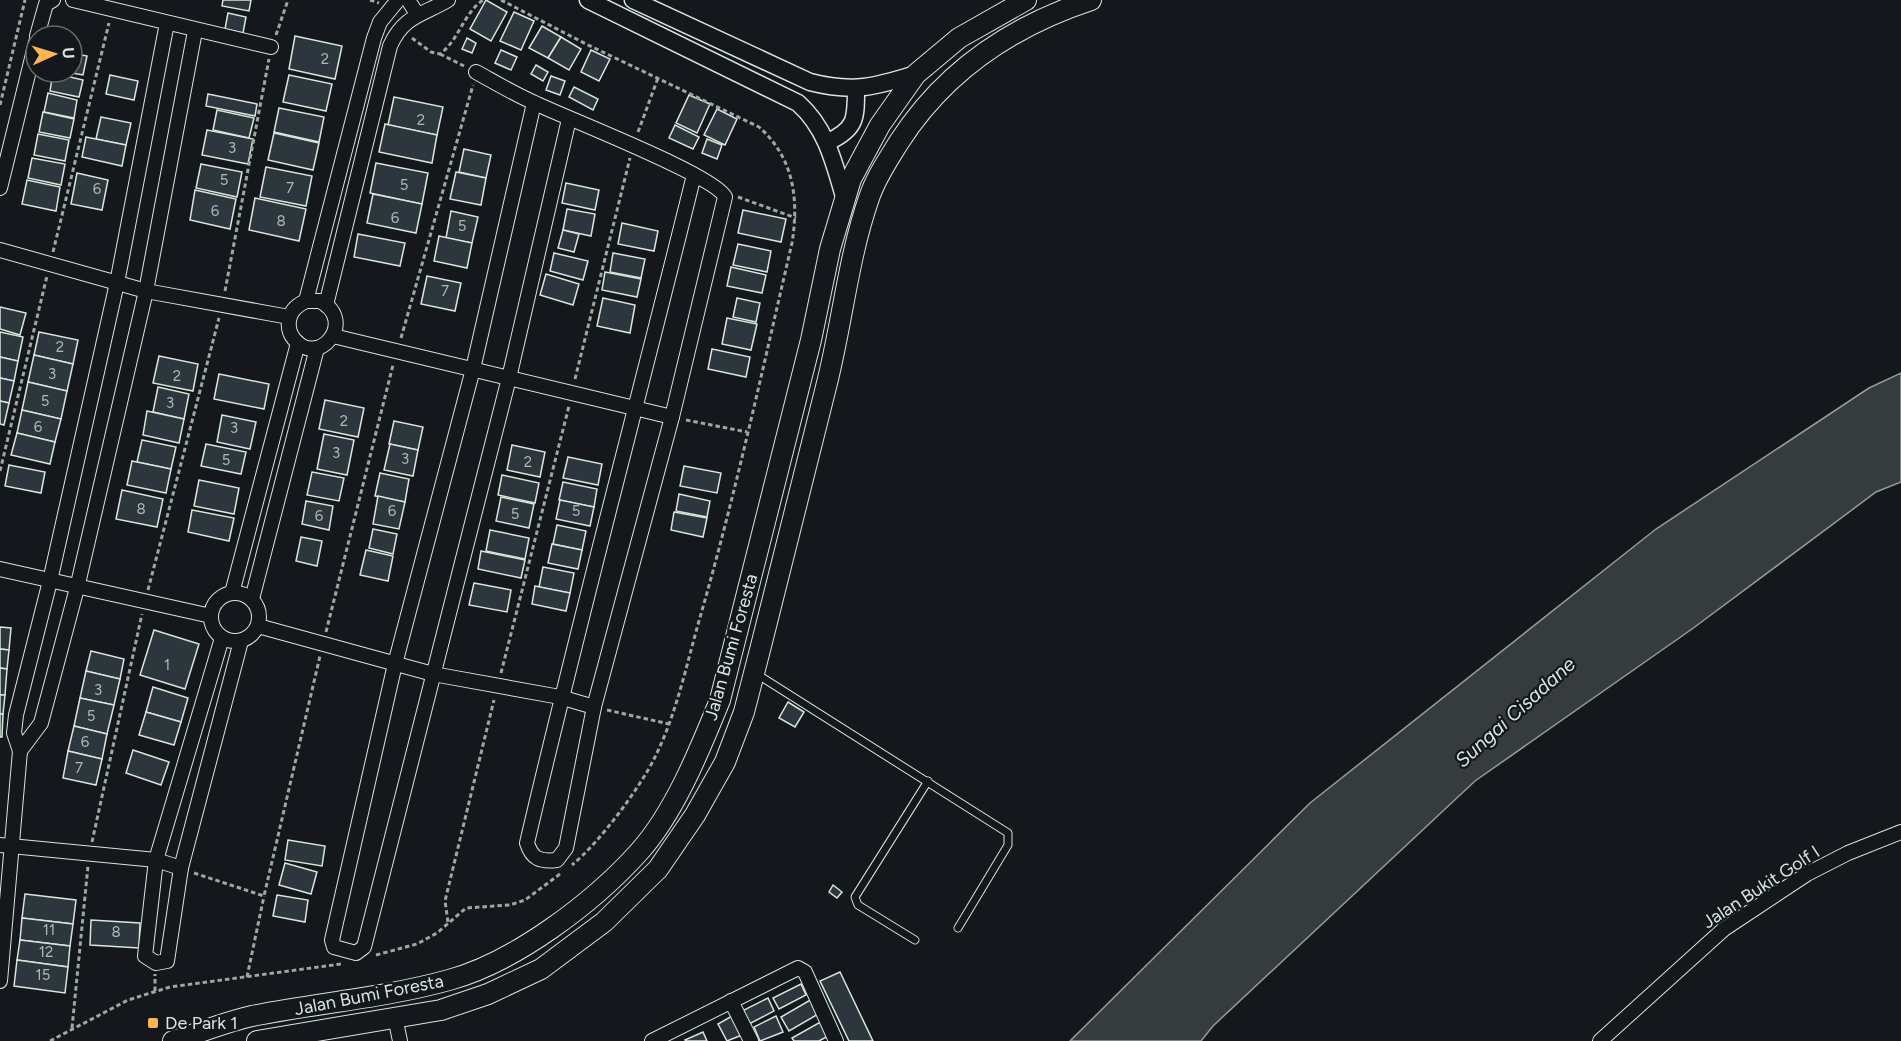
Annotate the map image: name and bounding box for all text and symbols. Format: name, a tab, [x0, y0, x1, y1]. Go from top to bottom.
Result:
north arrow	[24, 24, 84, 84]
text: U	[59, 47, 78, 59]
house number: 2	[321, 50, 329, 68]
house number: 2	[417, 111, 425, 129]
house number: 3	[228, 139, 236, 157]
house number: 5	[220, 171, 228, 189]
house number: 5	[400, 176, 408, 194]
house number: 7	[286, 179, 294, 197]
house number: 6	[93, 180, 102, 198]
house number: 6	[211, 202, 220, 220]
house number: 6	[391, 209, 400, 227]
house number: 8	[276, 212, 286, 230]
house number: 5	[458, 217, 466, 235]
house number: 7	[441, 282, 449, 300]
house number: 2	[56, 338, 64, 356]
house number: 3	[48, 365, 56, 383]
house number: 2	[173, 367, 181, 385]
house number: 5	[41, 392, 49, 410]
house number: 3	[166, 394, 174, 412]
house number: 2	[340, 412, 348, 430]
house number: 6	[34, 418, 43, 436]
house number: 3	[230, 419, 238, 437]
house number: 3	[332, 444, 340, 462]
house number: 3	[401, 450, 409, 468]
house number: 5	[222, 451, 230, 469]
house number: 2	[524, 453, 532, 471]
house number: 8	[136, 500, 146, 518]
house number: 6	[388, 502, 397, 520]
house number: 5	[572, 502, 580, 520]
house number: 5	[511, 505, 519, 523]
house number: 6	[315, 507, 324, 525]
street label: Jalan Bumi Foresta	[700, 571, 762, 723]
water label: Sungai Cisadane	[1450, 652, 1580, 772]
house number: 1	[164, 656, 170, 674]
house number: 3	[94, 681, 102, 699]
house number: 5	[87, 707, 95, 725]
house number: 6	[81, 733, 90, 751]
house number: 7	[75, 759, 83, 777]
street label: Jalan Bukit Golf I	[1698, 841, 1824, 933]
house number: 11	[43, 921, 55, 939]
house number: 8	[111, 923, 121, 941]
house number: 12	[39, 943, 53, 961]
house number: 15	[36, 966, 50, 984]
street label: Jalan Bumi Foresta	[293, 970, 445, 1020]
place label: De Park 1	[165, 1012, 238, 1034]
marker: De Park 1	[146, 1016, 160, 1030]

